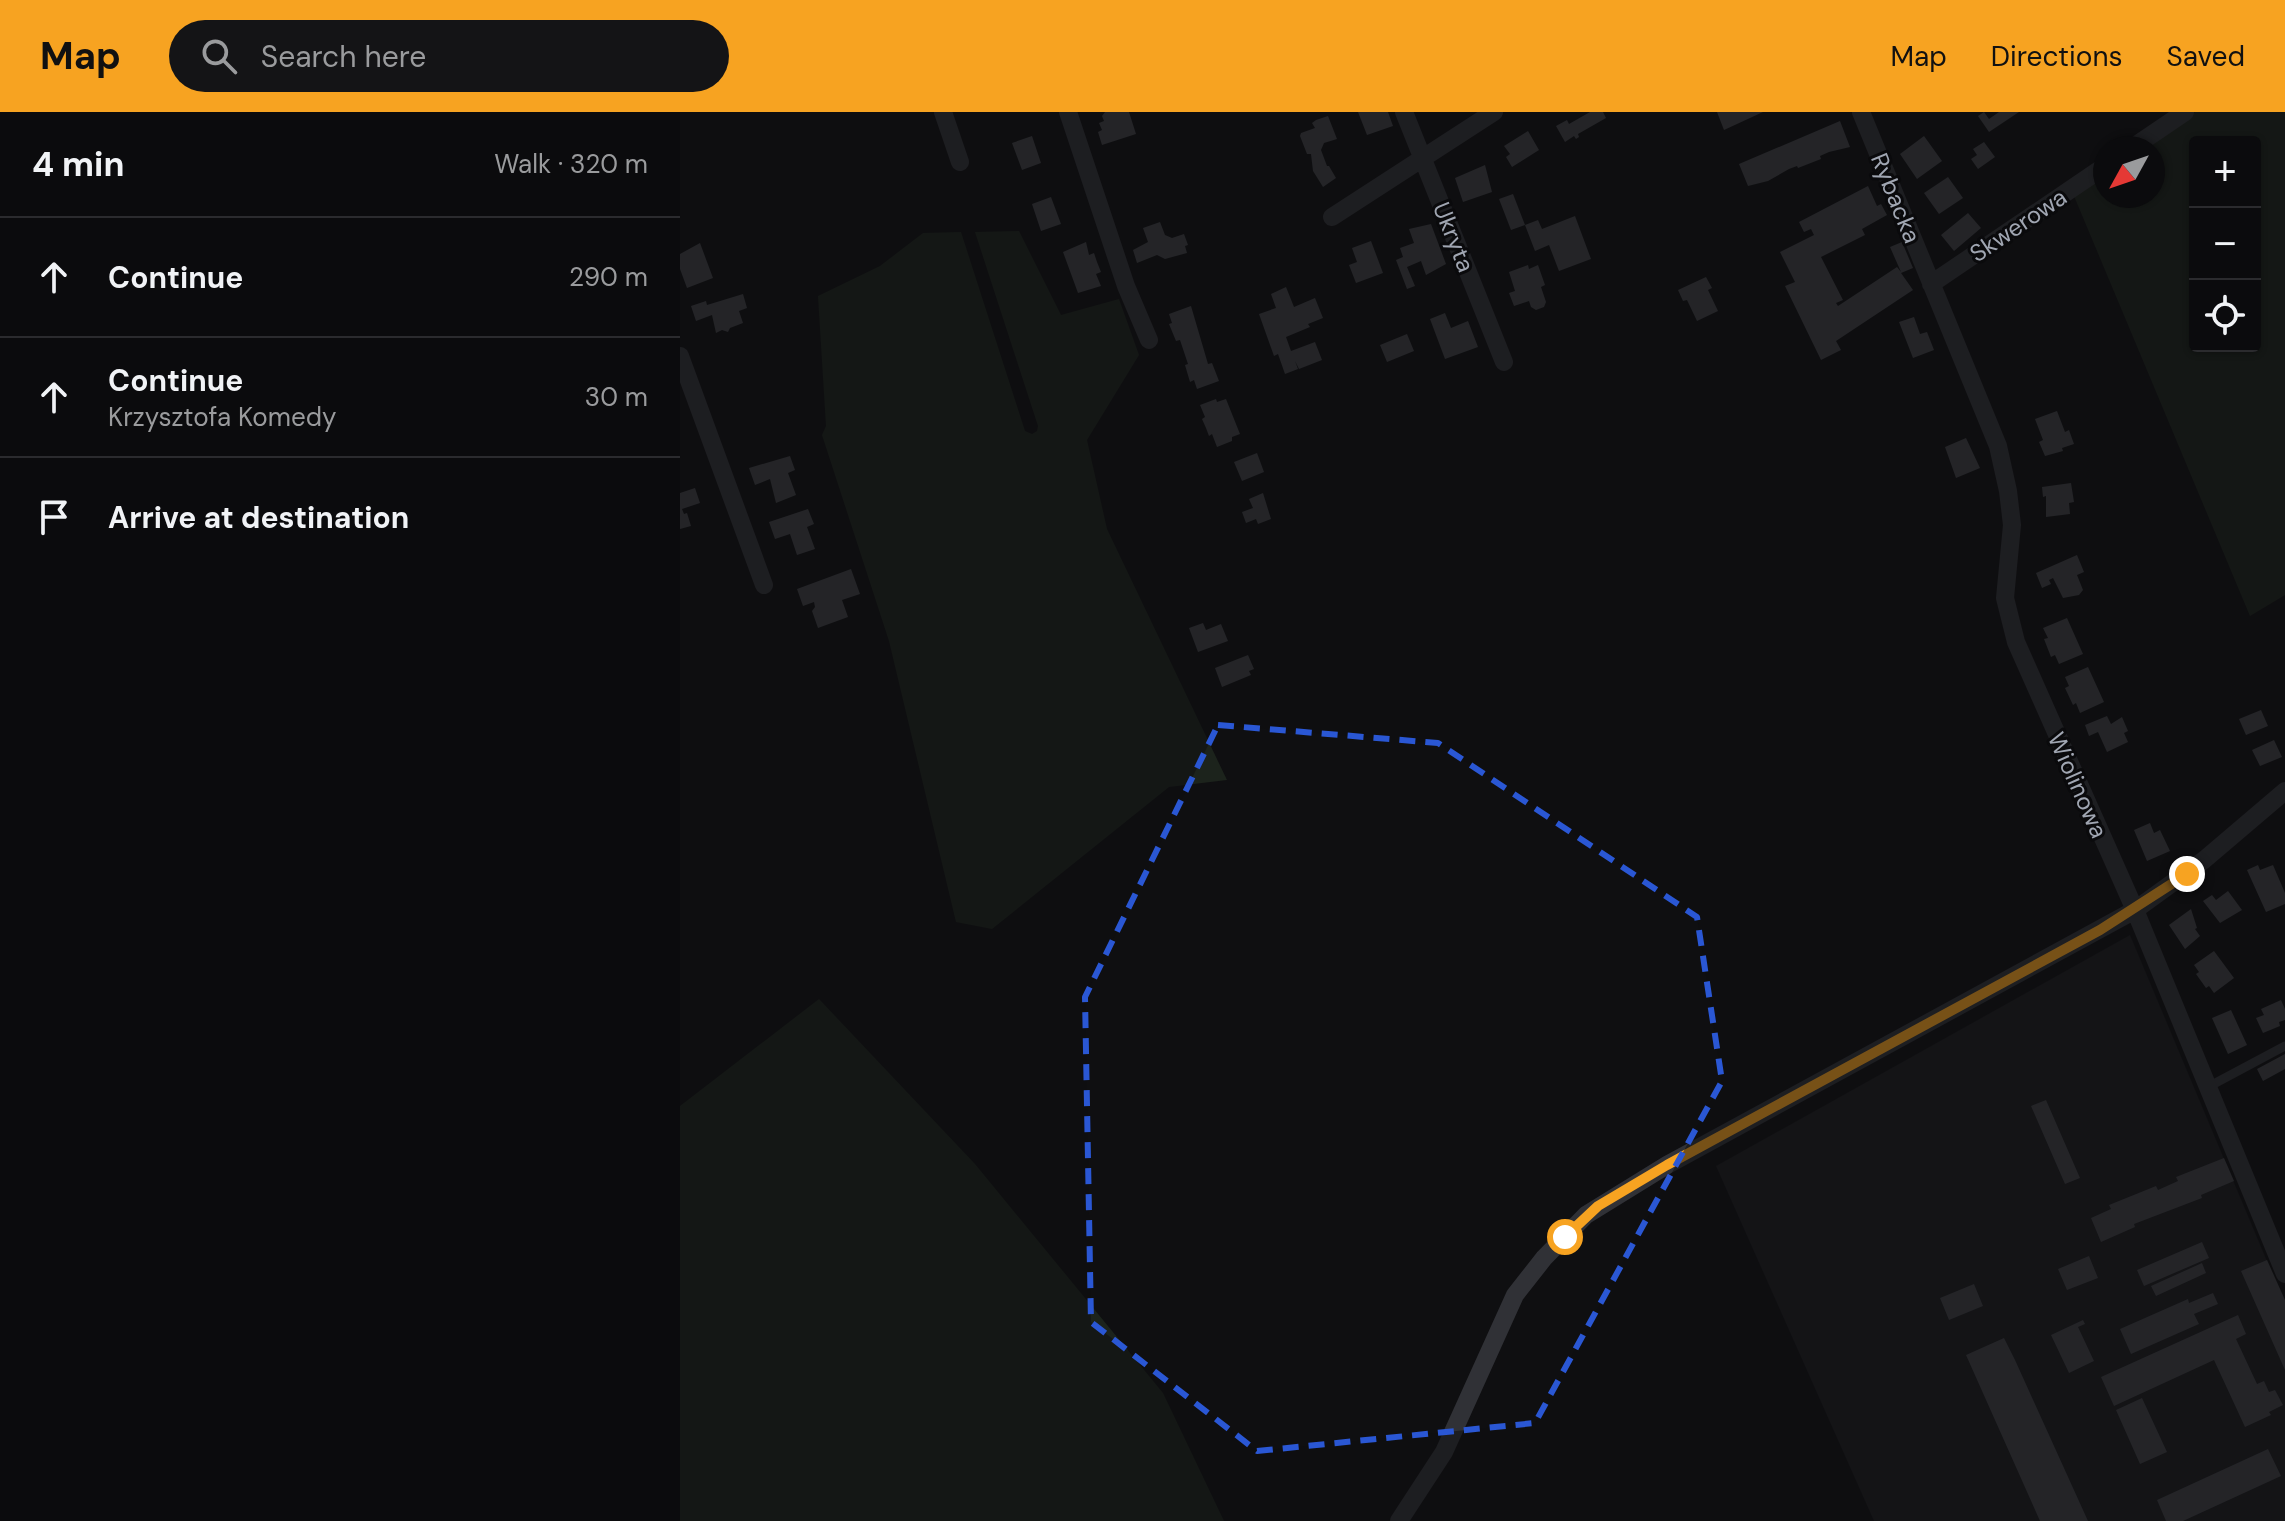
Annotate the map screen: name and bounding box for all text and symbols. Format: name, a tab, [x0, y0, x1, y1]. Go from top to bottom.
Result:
search box	[169, 20, 729, 92]
text: Map	[40, 31, 121, 81]
icon: search	[197, 34, 241, 78]
text: Search here	[261, 37, 426, 76]
text: Map	[1890, 38, 1947, 75]
text: Directions	[1991, 38, 2123, 75]
text: Saved	[2167, 38, 2245, 75]
north arrow	[2093, 136, 2165, 208]
map controls	[2189, 136, 2261, 352]
button: +	[2189, 136, 2261, 208]
text: 4 min	[32, 142, 124, 187]
text: Walk · 320 m	[494, 147, 648, 181]
street label: Rybacka	[1864, 148, 1928, 248]
street label: Skwerowa	[1963, 181, 2073, 269]
street label: Ukryta	[1426, 198, 1482, 276]
button: −	[2189, 208, 2261, 280]
icon: ahead	[32, 255, 76, 299]
text: Continue	[108, 258, 243, 297]
text: 290 m	[569, 260, 648, 294]
button: locate	[2189, 280, 2261, 352]
text: Continue	[108, 361, 243, 400]
icon: ahead	[32, 375, 76, 419]
text: 30 m	[585, 380, 648, 414]
text: Krzysztofa Komedy	[108, 400, 336, 434]
icon: arrive	[32, 495, 76, 539]
text: Arrive at destination	[108, 498, 409, 537]
street label: Wiolinowa	[2041, 727, 2115, 843]
route end	[2169, 856, 2205, 892]
route start	[1547, 1219, 1583, 1255]

